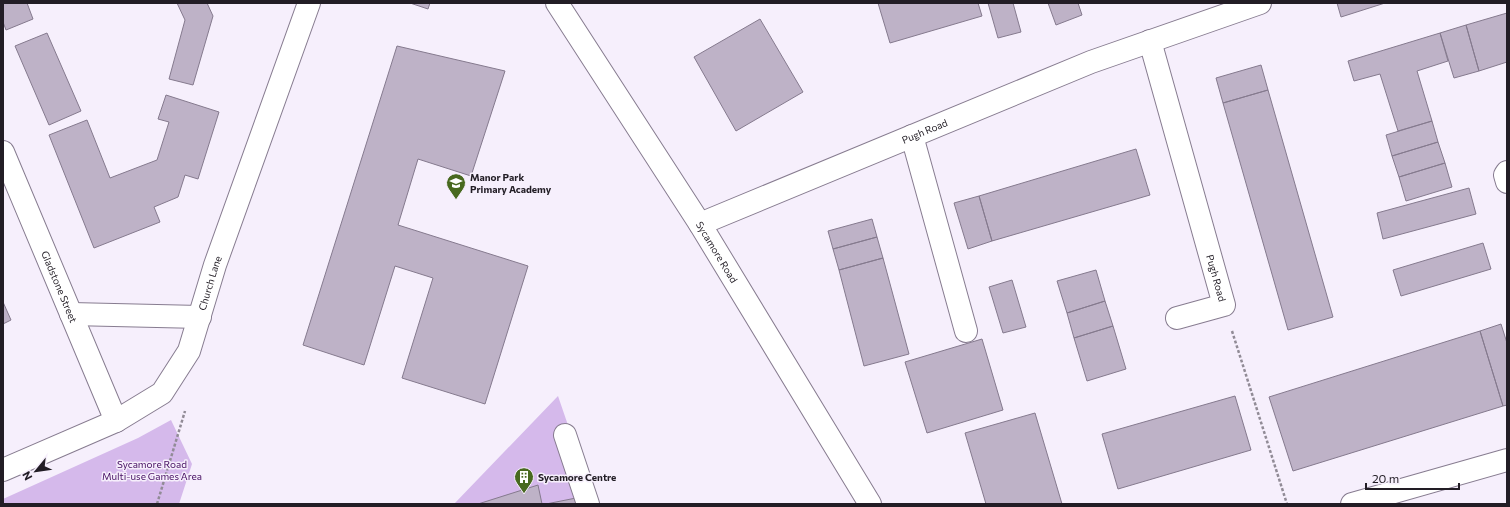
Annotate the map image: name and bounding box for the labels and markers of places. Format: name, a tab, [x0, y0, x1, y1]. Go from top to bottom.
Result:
place label: Manor Park Primary Academy	[470, 171, 552, 195]
school or university icon: Manor Park Primary Academy	[445, 172, 467, 200]
building icon: Sycamore Centre	[513, 466, 535, 494]
place label: Sycamore Centre	[538, 471, 616, 483]

